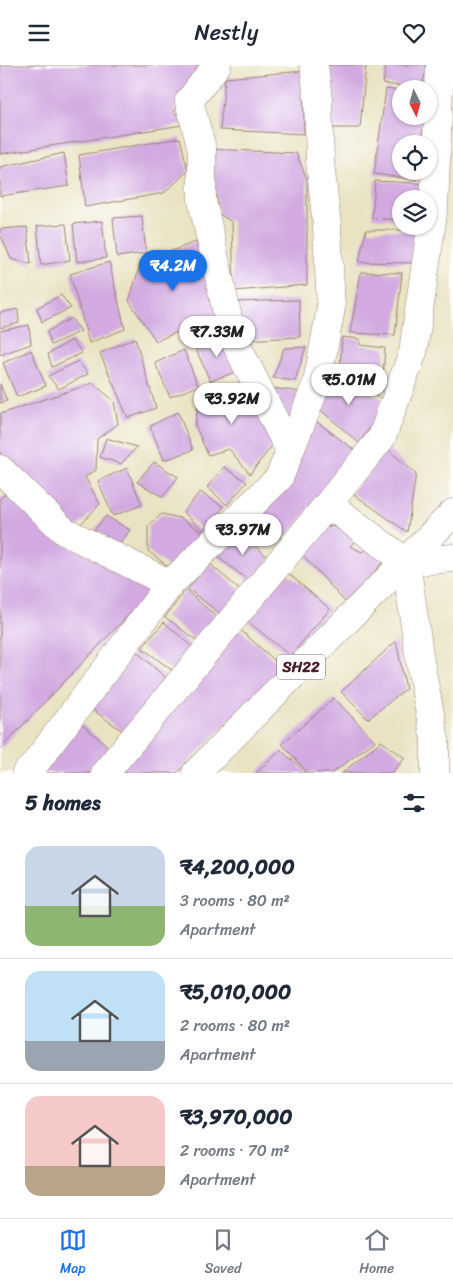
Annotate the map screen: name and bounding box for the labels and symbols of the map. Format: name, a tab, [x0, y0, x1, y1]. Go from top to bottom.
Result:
north arrow	[392, 80, 438, 125]
pin: ₹4.2M	[138, 249, 208, 292]
pin: ₹7.33M	[176, 315, 258, 358]
pin: ₹5.01M	[308, 363, 390, 406]
pin: ₹3.92M	[191, 383, 273, 425]
pin: ₹3.97M	[202, 513, 284, 556]
road number: SH22	[277, 655, 325, 679]

